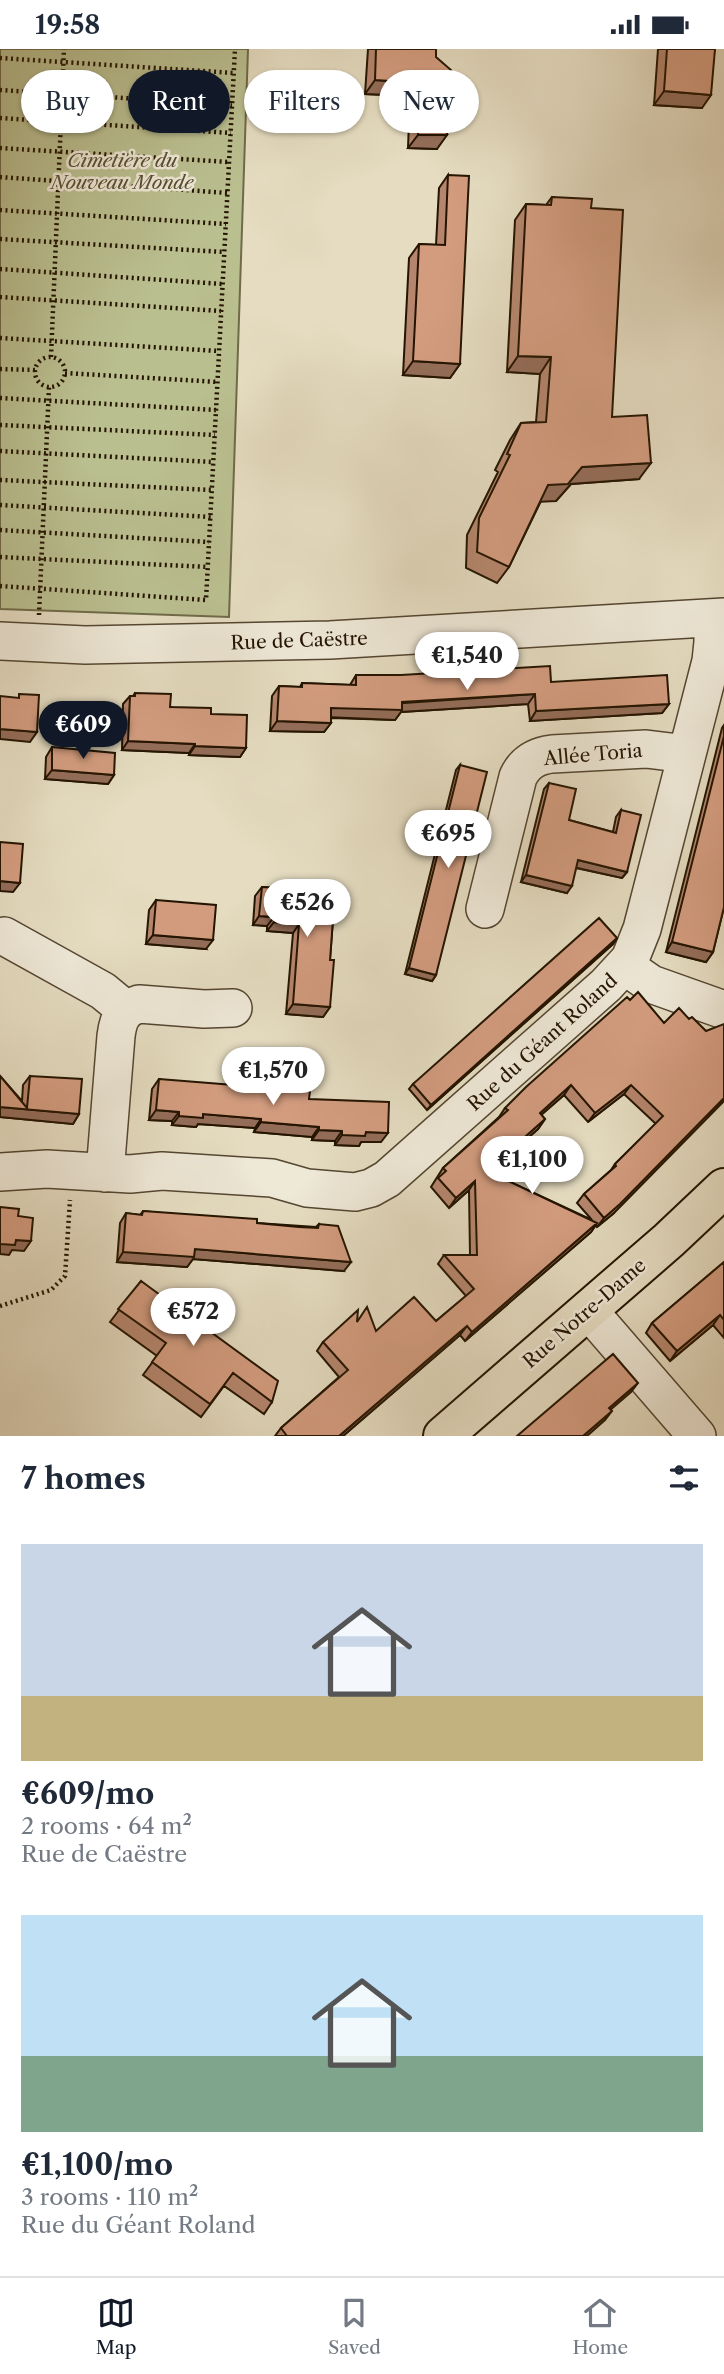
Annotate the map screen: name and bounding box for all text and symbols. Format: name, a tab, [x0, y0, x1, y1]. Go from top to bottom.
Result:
text: 19:58	[35, 9, 100, 41]
chip: Buy	[21, 70, 114, 133]
chip: Rent	[128, 70, 230, 133]
chip: Filters	[244, 70, 365, 133]
chip: New	[379, 70, 479, 133]
park label: Cimetière du Nouveau Monde	[49, 149, 194, 194]
street label: Rue de Caëstre	[230, 627, 368, 654]
pin: €1,540	[410, 633, 524, 692]
text: €1,540	[431, 641, 503, 669]
pin: €609	[42, 701, 124, 761]
text: €609	[55, 710, 111, 738]
street label: Allée Toria	[542, 739, 643, 770]
pin: €695	[407, 811, 489, 870]
text: €695	[421, 819, 475, 847]
pin: €526	[266, 879, 348, 939]
text: €526	[280, 888, 334, 916]
street label: Rue du Géant Roland	[463, 969, 622, 1116]
pin: €1,570	[216, 1047, 330, 1107]
text: €1,570	[238, 1056, 308, 1084]
pin: €1,100	[475, 1137, 589, 1196]
text: €1,100	[497, 1145, 567, 1173]
street label: Rue Notre-Dame	[518, 1254, 651, 1373]
pin: €572	[152, 1289, 234, 1348]
text: €572	[167, 1297, 219, 1325]
icon: filters	[665, 1459, 703, 1497]
text: 7 homes	[21, 1460, 146, 1497]
icon: home	[299, 1589, 425, 1715]
text: €609/mo	[21, 1775, 154, 1812]
text: 2 rooms · 64 m²	[21, 1812, 192, 1840]
text: Rue de Caëstre	[21, 1840, 187, 1868]
icon: home	[299, 1960, 425, 2086]
text: €1,100/mo	[21, 2146, 173, 2183]
text: 3 rooms · 110 m²	[21, 2183, 198, 2211]
text: Rue du Géant Roland	[21, 2211, 256, 2239]
tab: Map	[96, 2294, 137, 2359]
tab: Saved	[328, 2294, 381, 2359]
tab: Home	[572, 2294, 628, 2359]

